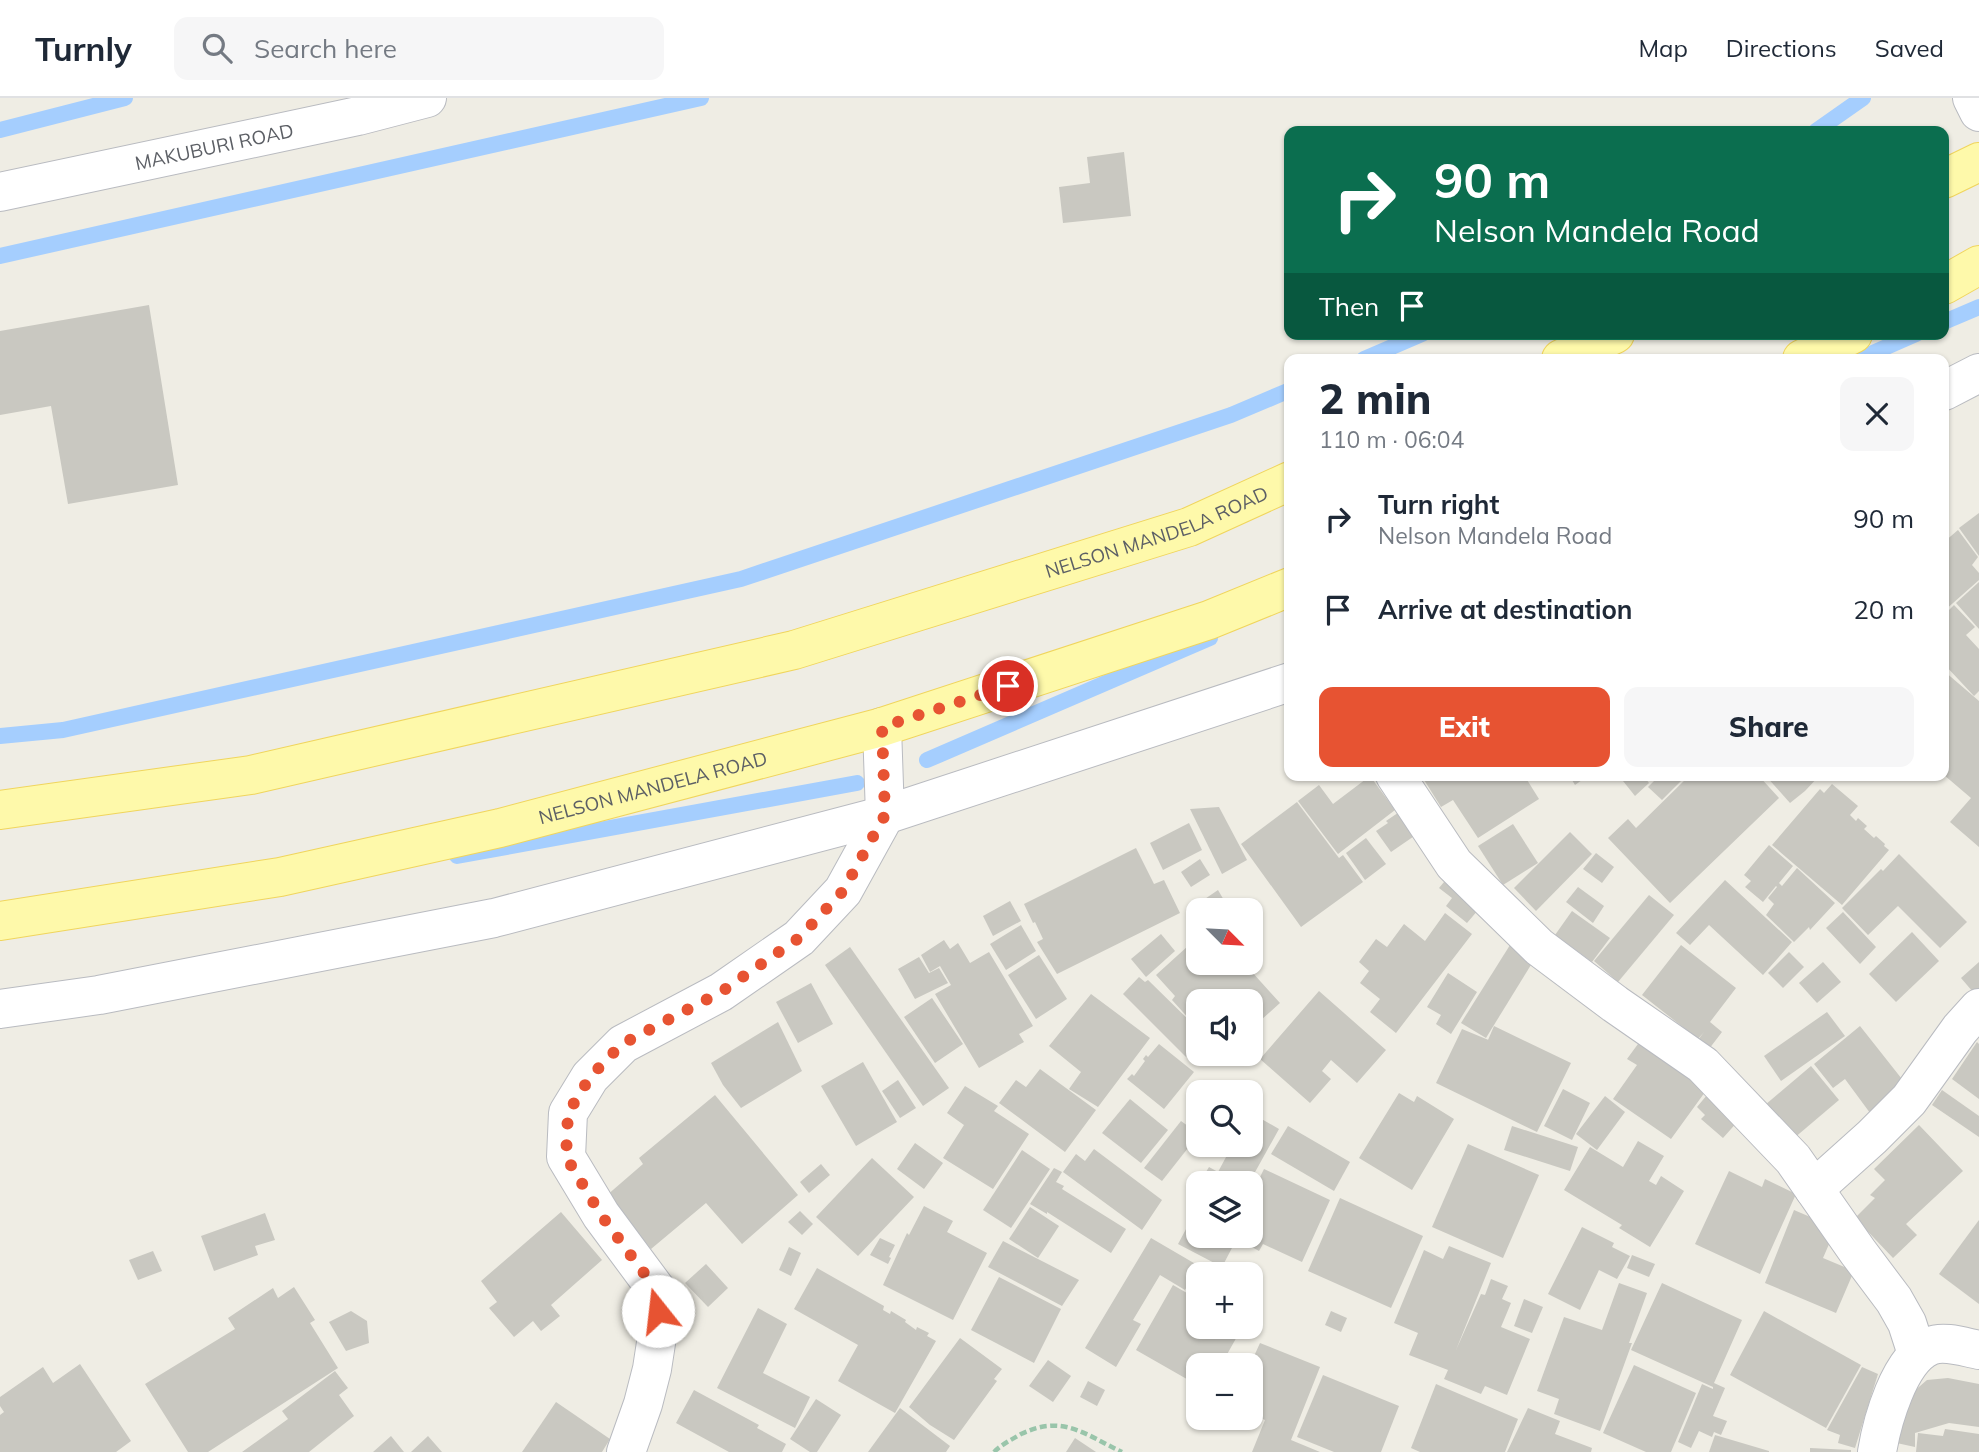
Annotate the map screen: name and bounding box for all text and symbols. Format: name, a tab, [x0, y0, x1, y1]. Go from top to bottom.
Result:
search box	[174, 17, 664, 80]
text: Turnly	[35, 28, 132, 69]
icon: search	[198, 29, 236, 67]
text: Search here	[254, 32, 397, 65]
text: Map	[1638, 33, 1688, 63]
text: Directions	[1726, 33, 1837, 63]
text: Saved	[1875, 33, 1944, 63]
street label: MAKUBURI ROAD	[133, 118, 296, 175]
text: 90 m	[1434, 149, 1550, 210]
icon: right	[1319, 154, 1410, 245]
text: Nelson Mandela Road	[1434, 210, 1760, 250]
icon: arrive	[1393, 287, 1431, 325]
text: Then	[1319, 290, 1379, 323]
text: 2 min	[1319, 372, 1432, 425]
button: close	[1840, 377, 1914, 451]
text: 110 m · 06:04	[1319, 425, 1464, 454]
street label: NELSON MANDELA ROAD	[1042, 481, 1272, 583]
text: Turn right	[1378, 488, 1499, 521]
icon: right	[1319, 500, 1357, 538]
text: 90 m	[1853, 502, 1914, 535]
text: Nelson Mandela Road	[1378, 521, 1612, 550]
icon: arrive	[1319, 591, 1357, 629]
text: Arrive at destination	[1378, 593, 1633, 626]
text: 20 m	[1853, 593, 1914, 626]
pin	[978, 656, 1038, 716]
icon: arrive	[989, 667, 1027, 705]
button: Exit	[1319, 687, 1610, 767]
button: Share	[1624, 687, 1914, 767]
street label: NELSON MANDELA ROAD	[536, 746, 770, 829]
north arrow	[1186, 898, 1264, 975]
map controls	[1186, 898, 1263, 1430]
button: sound	[1186, 989, 1263, 1066]
button: search	[1186, 1080, 1263, 1157]
button: layers	[1186, 1171, 1263, 1248]
button: +	[1186, 1262, 1263, 1339]
position arrow	[621, 1274, 695, 1348]
button: −	[1186, 1353, 1263, 1430]

